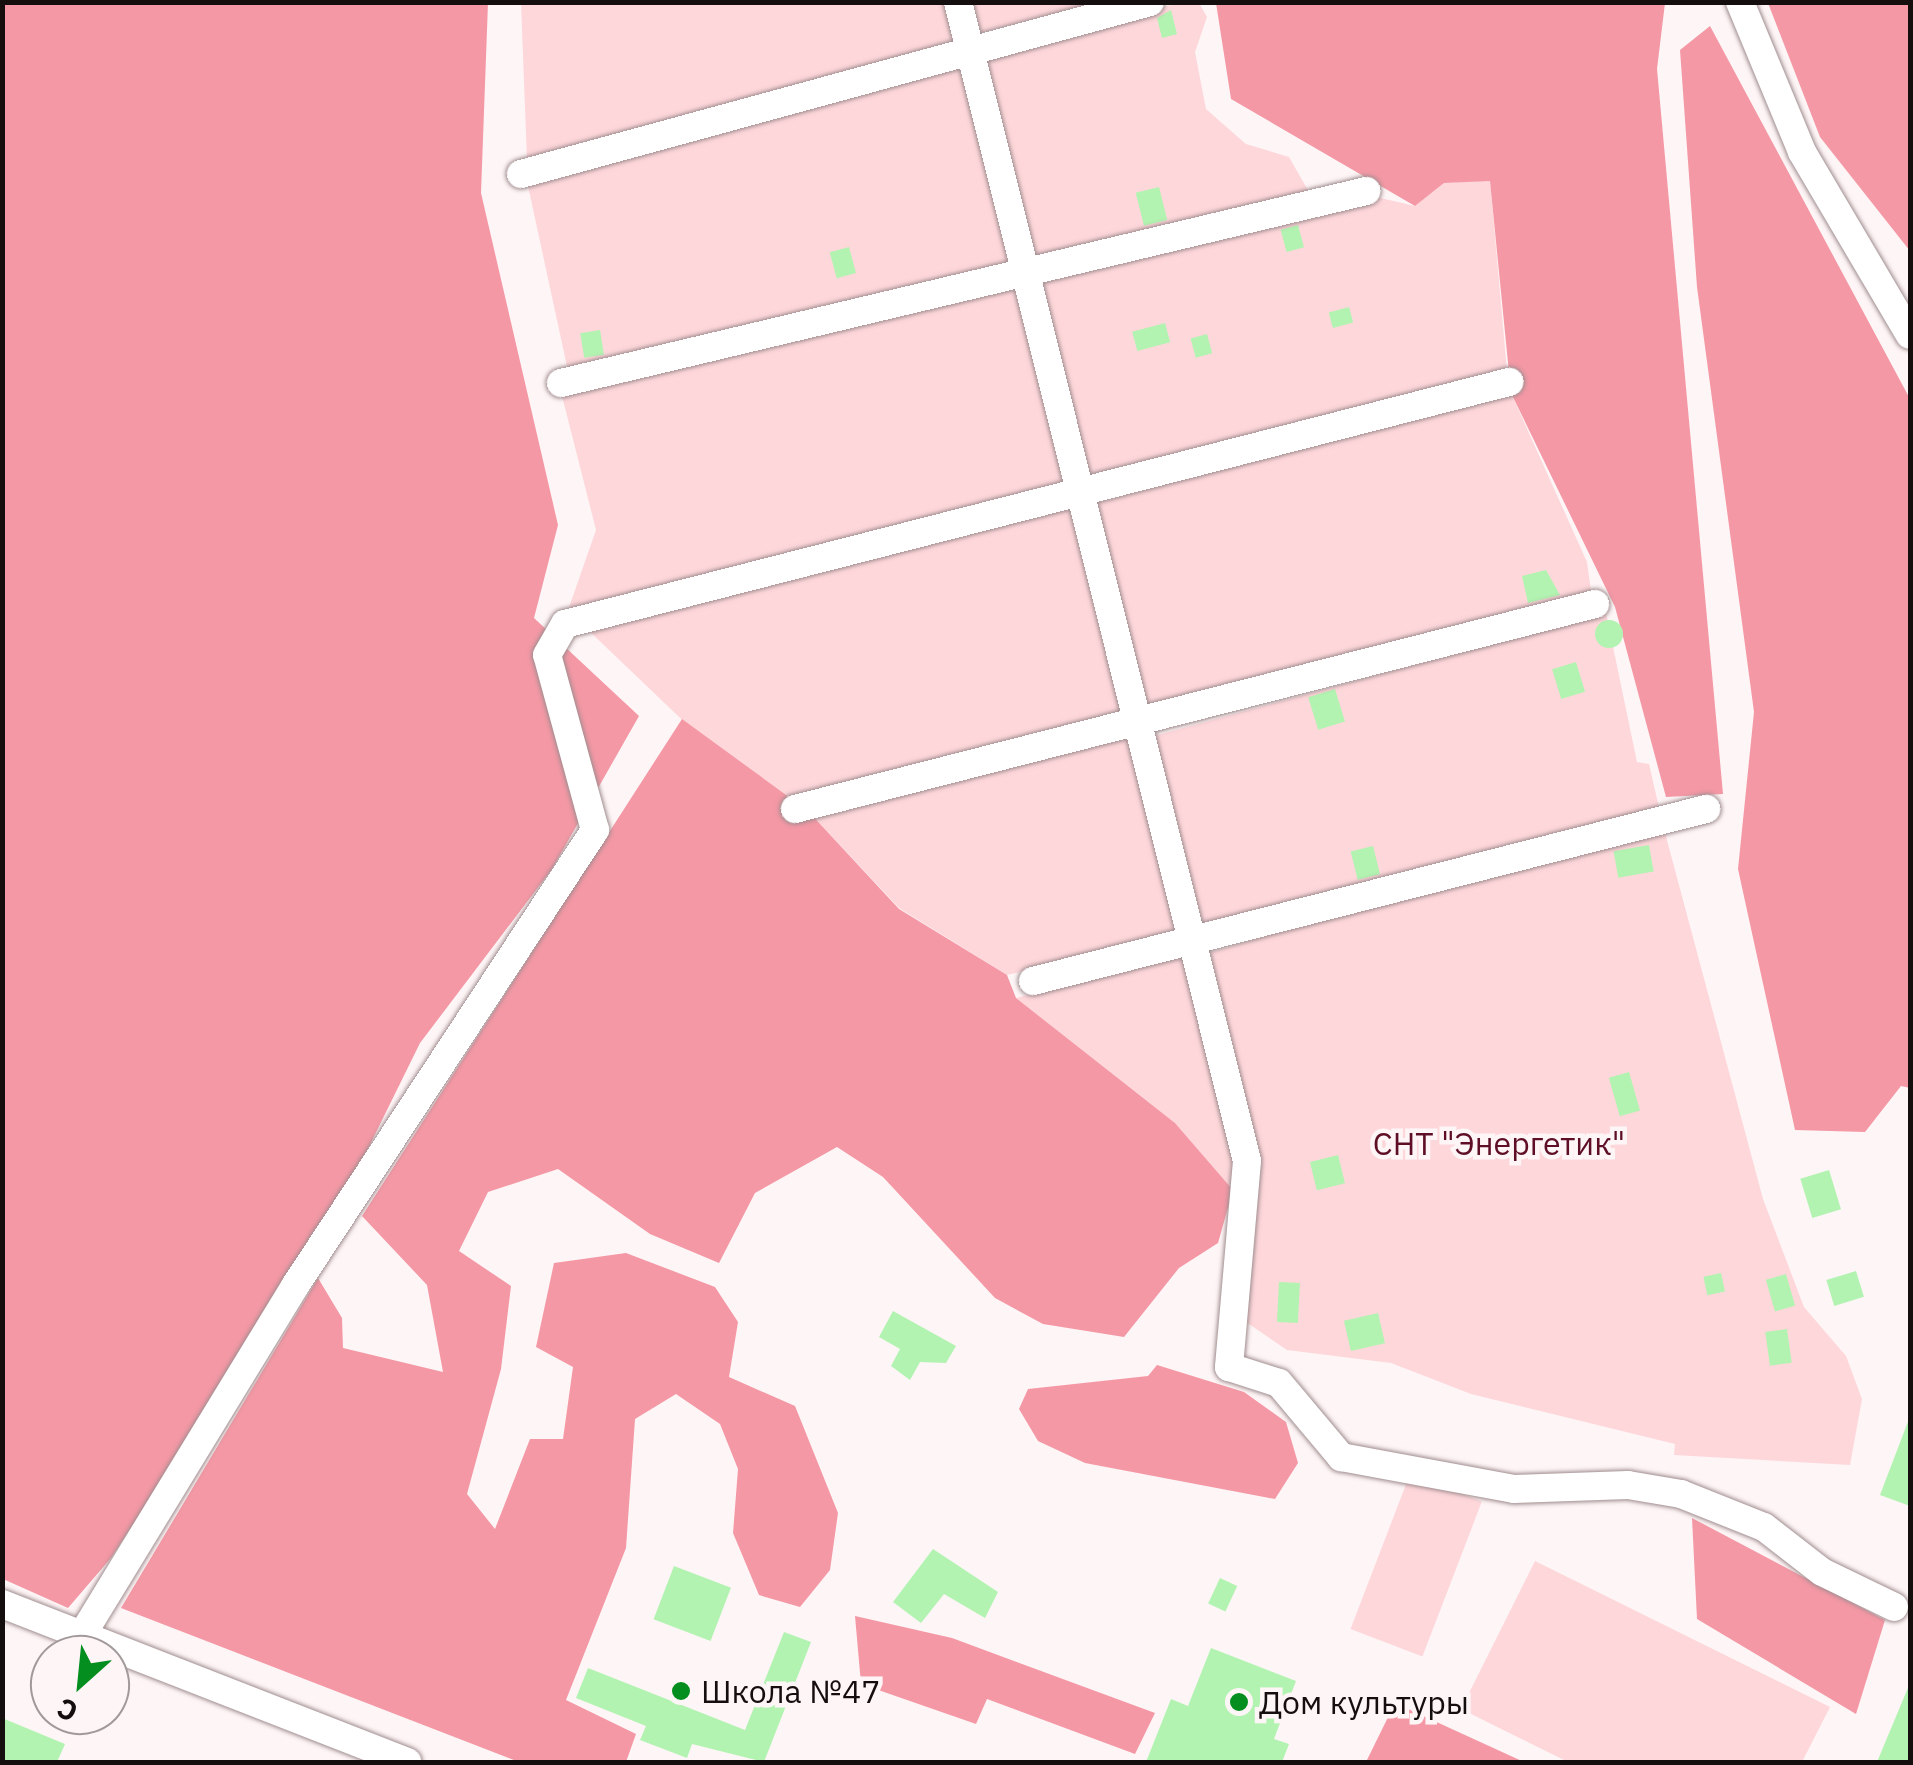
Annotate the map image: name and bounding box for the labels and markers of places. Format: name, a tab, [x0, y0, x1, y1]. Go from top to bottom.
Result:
place label: Школа №47	[701, 1672, 880, 1710]
marker: Школа №47	[670, 1680, 692, 1702]
place label: Дом культуры	[1259, 1683, 1469, 1721]
marker: Дом культуры	[1228, 1691, 1250, 1713]

